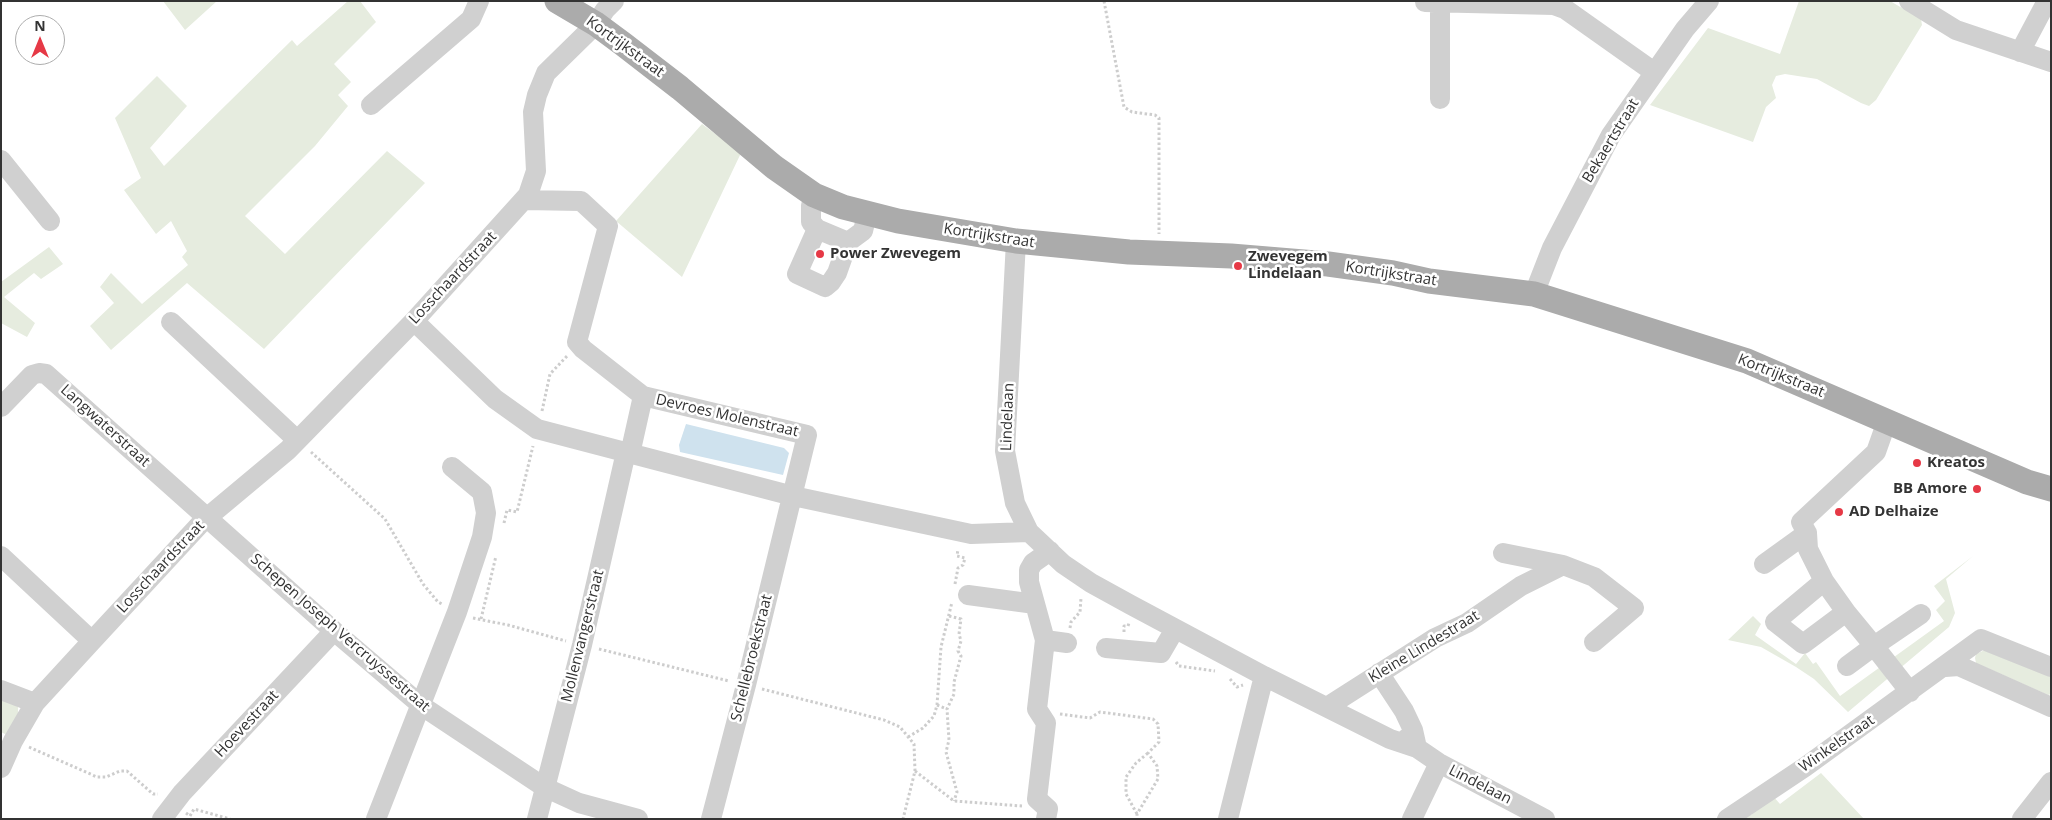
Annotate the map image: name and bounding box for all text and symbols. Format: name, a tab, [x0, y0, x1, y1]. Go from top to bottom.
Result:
street label: Kortrijkstraat	[583, 13, 667, 81]
north arrow	[15, 15, 65, 65]
text: N	[34, 16, 46, 35]
street label: Bekaertstraat	[1579, 96, 1643, 186]
street label: Kortrijkstraat	[942, 220, 1036, 252]
street label: Losschaardstraat	[405, 228, 501, 328]
place label: Power Zwevegem	[830, 245, 961, 263]
marker: Power Zwevegem	[814, 248, 826, 260]
place label: Zwevegem Lindelaan	[1248, 248, 1328, 283]
street label: Kortrijkstraat	[1344, 258, 1438, 290]
marker: Zwevegem Lindelaan	[1232, 260, 1244, 272]
street label: Kortrijkstraat	[1735, 350, 1827, 402]
street label: Langwaterstraat	[57, 381, 153, 471]
street label: Lindelaan	[998, 383, 1018, 451]
street label: Devroes Molenstraat	[654, 391, 800, 441]
place label: Kreatos	[1927, 454, 1985, 472]
marker: Kreatos	[1911, 457, 1923, 469]
place label: BB Amore	[1893, 480, 1967, 498]
marker: BB Amore	[1971, 483, 1983, 495]
place label: AD Delhaize	[1849, 503, 1939, 521]
marker: AD Delhaize	[1833, 506, 1845, 518]
street label: Losschaardstraat	[113, 517, 209, 617]
street label: Schepen Joseph Vercruyssestraat	[247, 550, 433, 716]
street label: Mollenvangerstraat	[558, 568, 608, 704]
street label: Schellebroekstraat	[728, 593, 776, 723]
street label: Kleine Lindestraat	[1365, 607, 1483, 687]
street label: Hoevestraat	[211, 687, 283, 761]
street label: Winkelstraat	[1796, 712, 1878, 776]
street label: Lindelaan	[1446, 762, 1514, 808]

